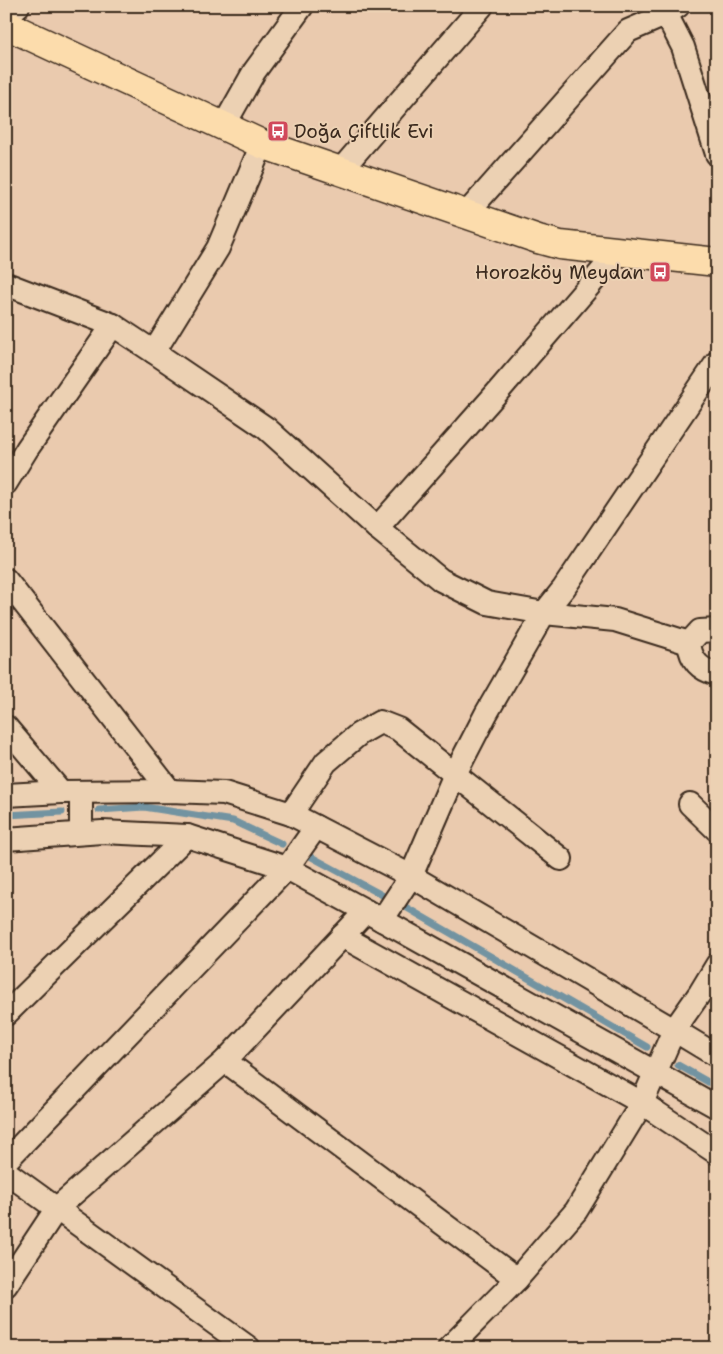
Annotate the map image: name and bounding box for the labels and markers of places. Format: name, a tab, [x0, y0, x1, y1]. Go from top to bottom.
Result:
bus stop icon: Doğa Çiftlik Evi	[266, 119, 290, 143]
place label: Doğa Çiftlik Evi	[294, 119, 434, 144]
place label: Horozköy Meydan	[475, 260, 644, 285]
bus stop icon: Horozköy Meydan	[648, 260, 672, 284]

